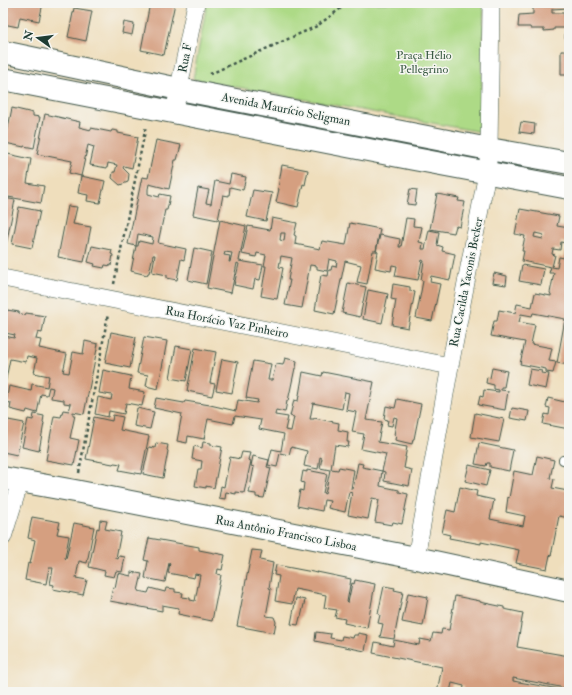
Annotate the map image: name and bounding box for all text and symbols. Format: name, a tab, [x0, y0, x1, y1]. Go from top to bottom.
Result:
north arrow	[18, 18, 58, 58]
text: N	[21, 28, 37, 43]
street label: Rua F	[175, 42, 196, 74]
park label: Praça Hélio Pellegrino	[396, 48, 452, 77]
street label: Avenida Maurício Seligman	[219, 89, 352, 129]
street label: Rua Cacilda Yaconis Becker	[447, 216, 487, 348]
street label: Rua Horácio Vaz Pinheiro	[164, 303, 290, 342]
street label: Rua Antônio Francisco Lisboa	[214, 512, 359, 555]

